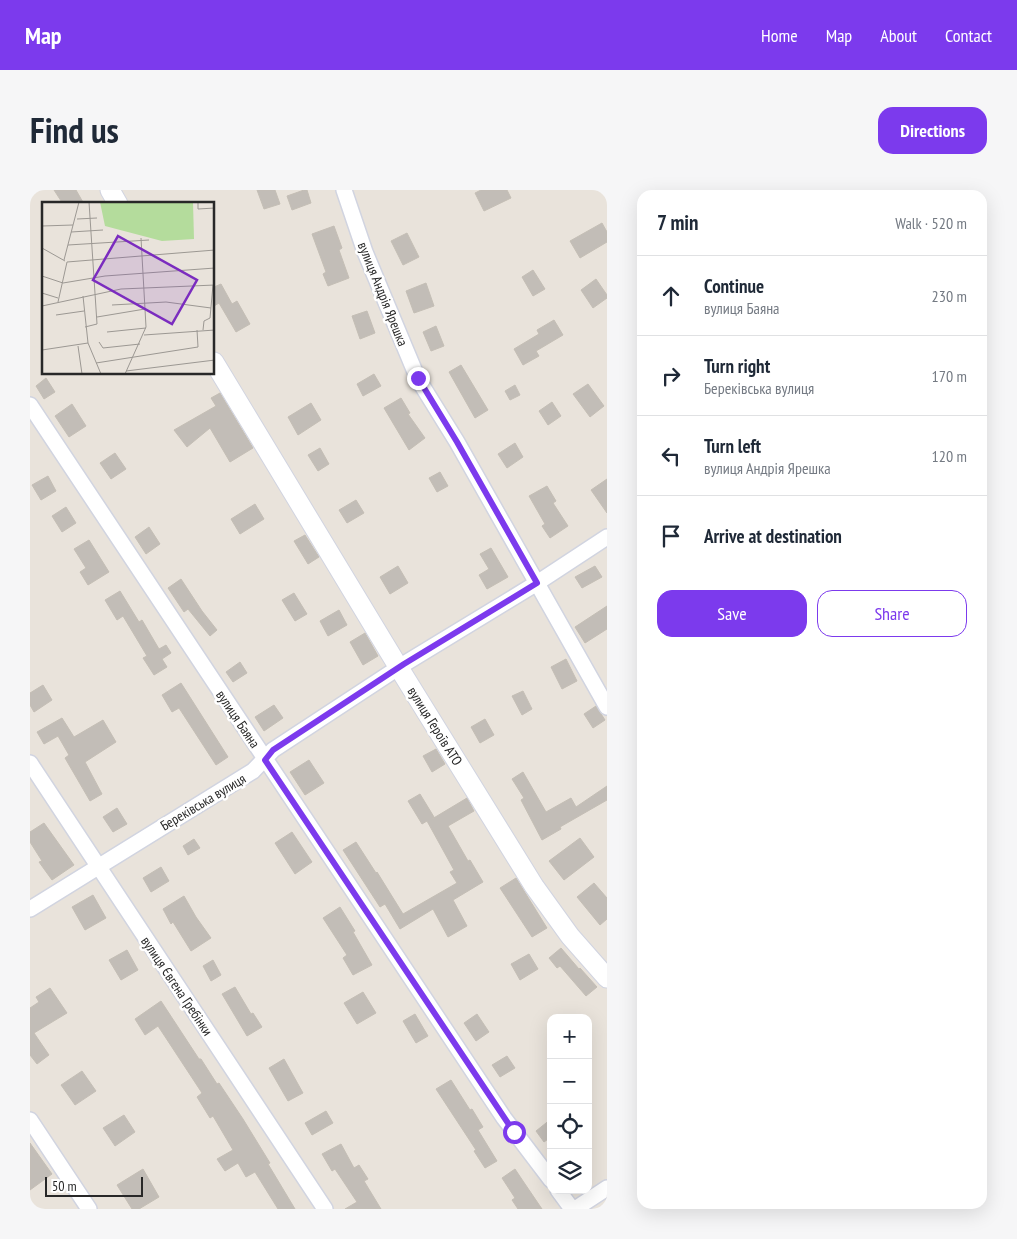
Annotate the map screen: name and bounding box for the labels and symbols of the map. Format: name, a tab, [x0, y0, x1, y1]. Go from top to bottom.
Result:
inset map	[42, 202, 215, 375]
street label: вулиця Андрія Ярешка	[354, 239, 412, 349]
route end	[407, 367, 430, 390]
street label: вулиця Героїв АТО	[404, 683, 467, 769]
street label: вулиця Баяна	[212, 687, 264, 751]
street label: Береківська вулиця	[157, 769, 249, 835]
street label: вулиця Євгена Гребінки	[137, 933, 217, 1039]
route start	[503, 1121, 526, 1144]
scale bar	[45, 1174, 142, 1197]

